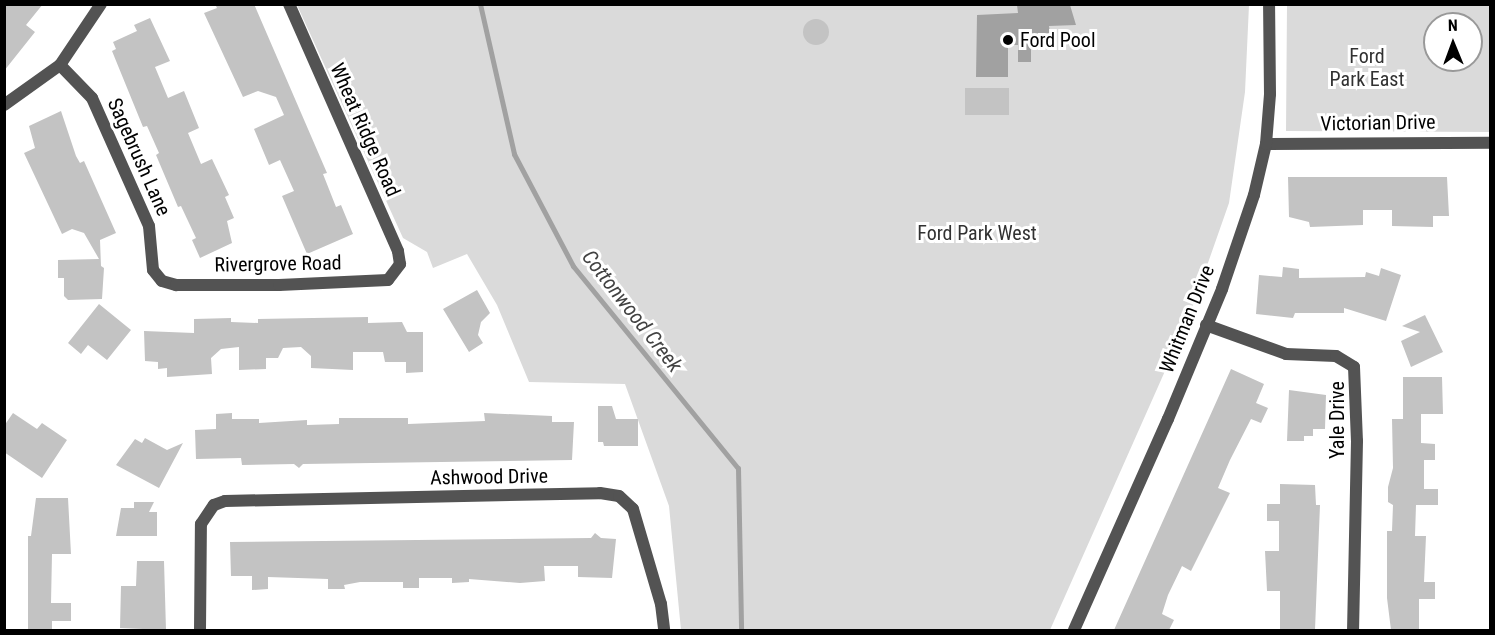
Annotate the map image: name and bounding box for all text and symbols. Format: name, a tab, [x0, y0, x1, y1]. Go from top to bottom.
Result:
north arrow	[1423, 12, 1483, 72]
text: N	[1448, 16, 1458, 35]
place label: Ford Pool	[1020, 28, 1095, 52]
marker: Ford Pool	[1001, 33, 1015, 47]
park label: Ford Park East	[1330, 44, 1404, 91]
street label: Wheat Ridge Road	[325, 60, 405, 200]
street label: Sagebrush Lane	[102, 94, 176, 220]
street label: Victorian Drive	[1320, 110, 1436, 136]
park label: Ford Park West	[917, 221, 1037, 245]
water label: Cottonwood Creek	[576, 245, 688, 377]
street label: Rivergrove Road	[214, 251, 342, 277]
street label: Whitman Drive	[1154, 262, 1220, 376]
street label: Yale Drive	[1325, 381, 1349, 459]
street label: Ashwood Drive	[430, 464, 548, 490]

